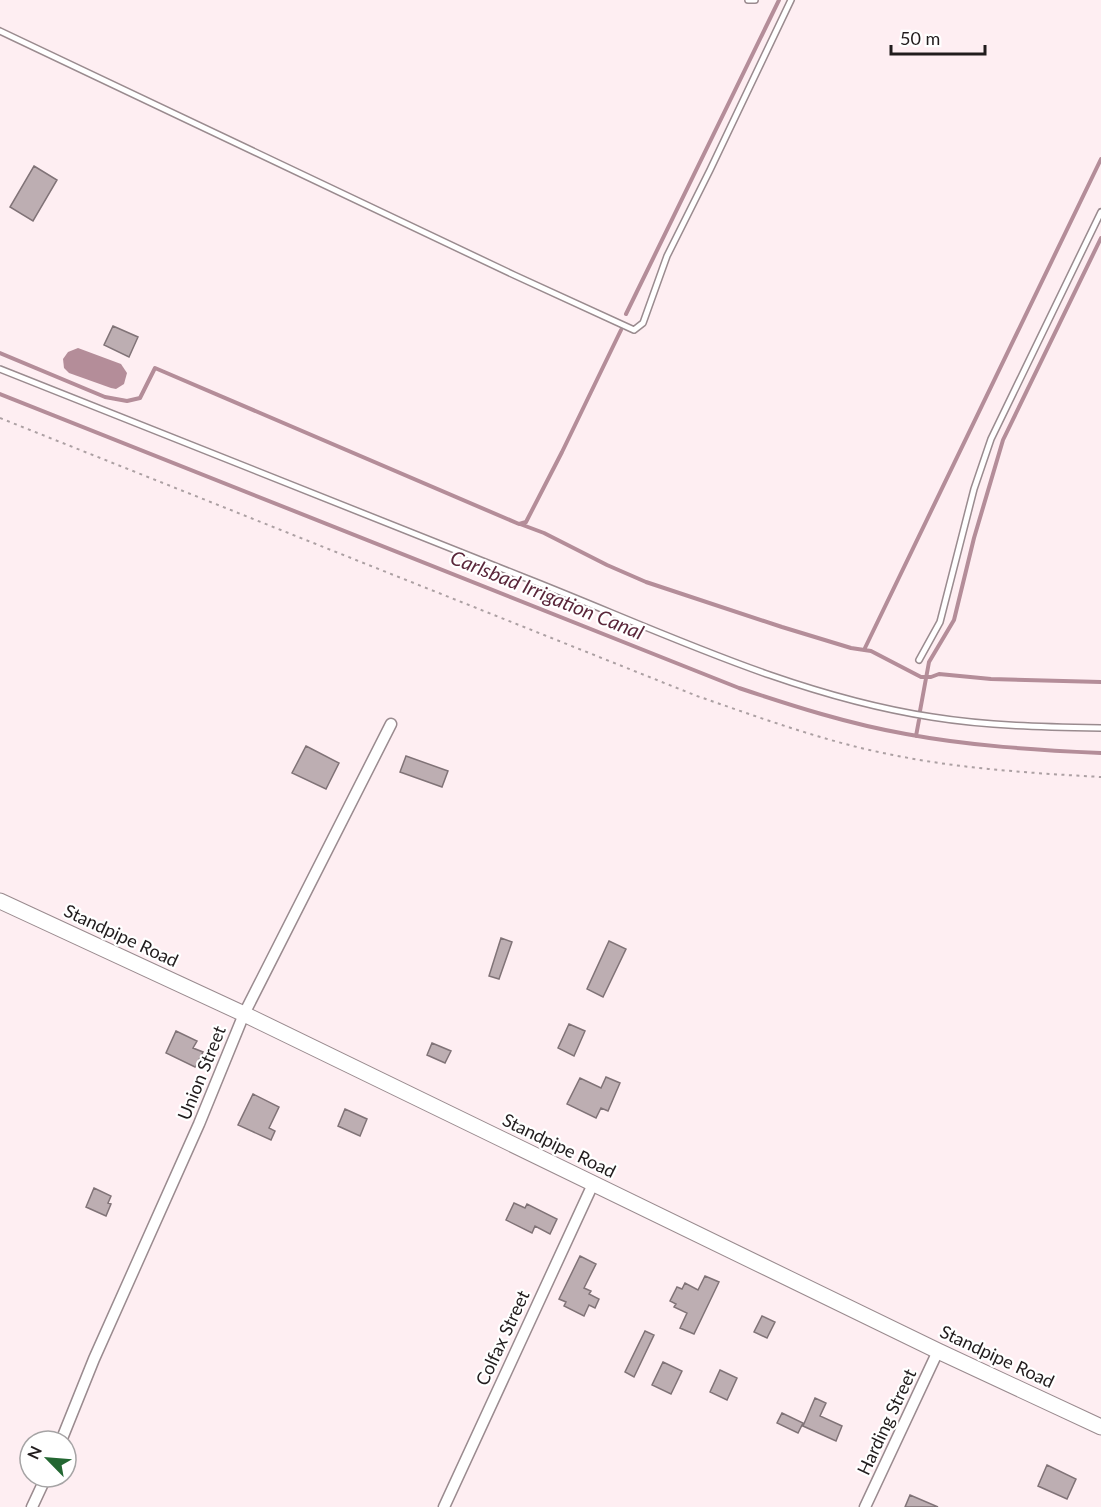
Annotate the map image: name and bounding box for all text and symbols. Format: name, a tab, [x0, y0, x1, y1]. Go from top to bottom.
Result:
scale bar	[891, 18, 986, 56]
text: 50 m	[900, 27, 940, 49]
water label: Carlsbad Irrigation Canal	[447, 544, 648, 644]
street label: Standpipe Road	[61, 899, 182, 971]
street label: Union Street	[172, 1022, 230, 1123]
street label: Standpipe Road	[499, 1108, 620, 1182]
street label: Colfax Street	[470, 1286, 534, 1389]
street label: Standpipe Road	[937, 1320, 1058, 1392]
street label: Harding Street	[852, 1365, 920, 1478]
north arrow	[18, 1429, 78, 1489]
text: N	[23, 1443, 45, 1462]

